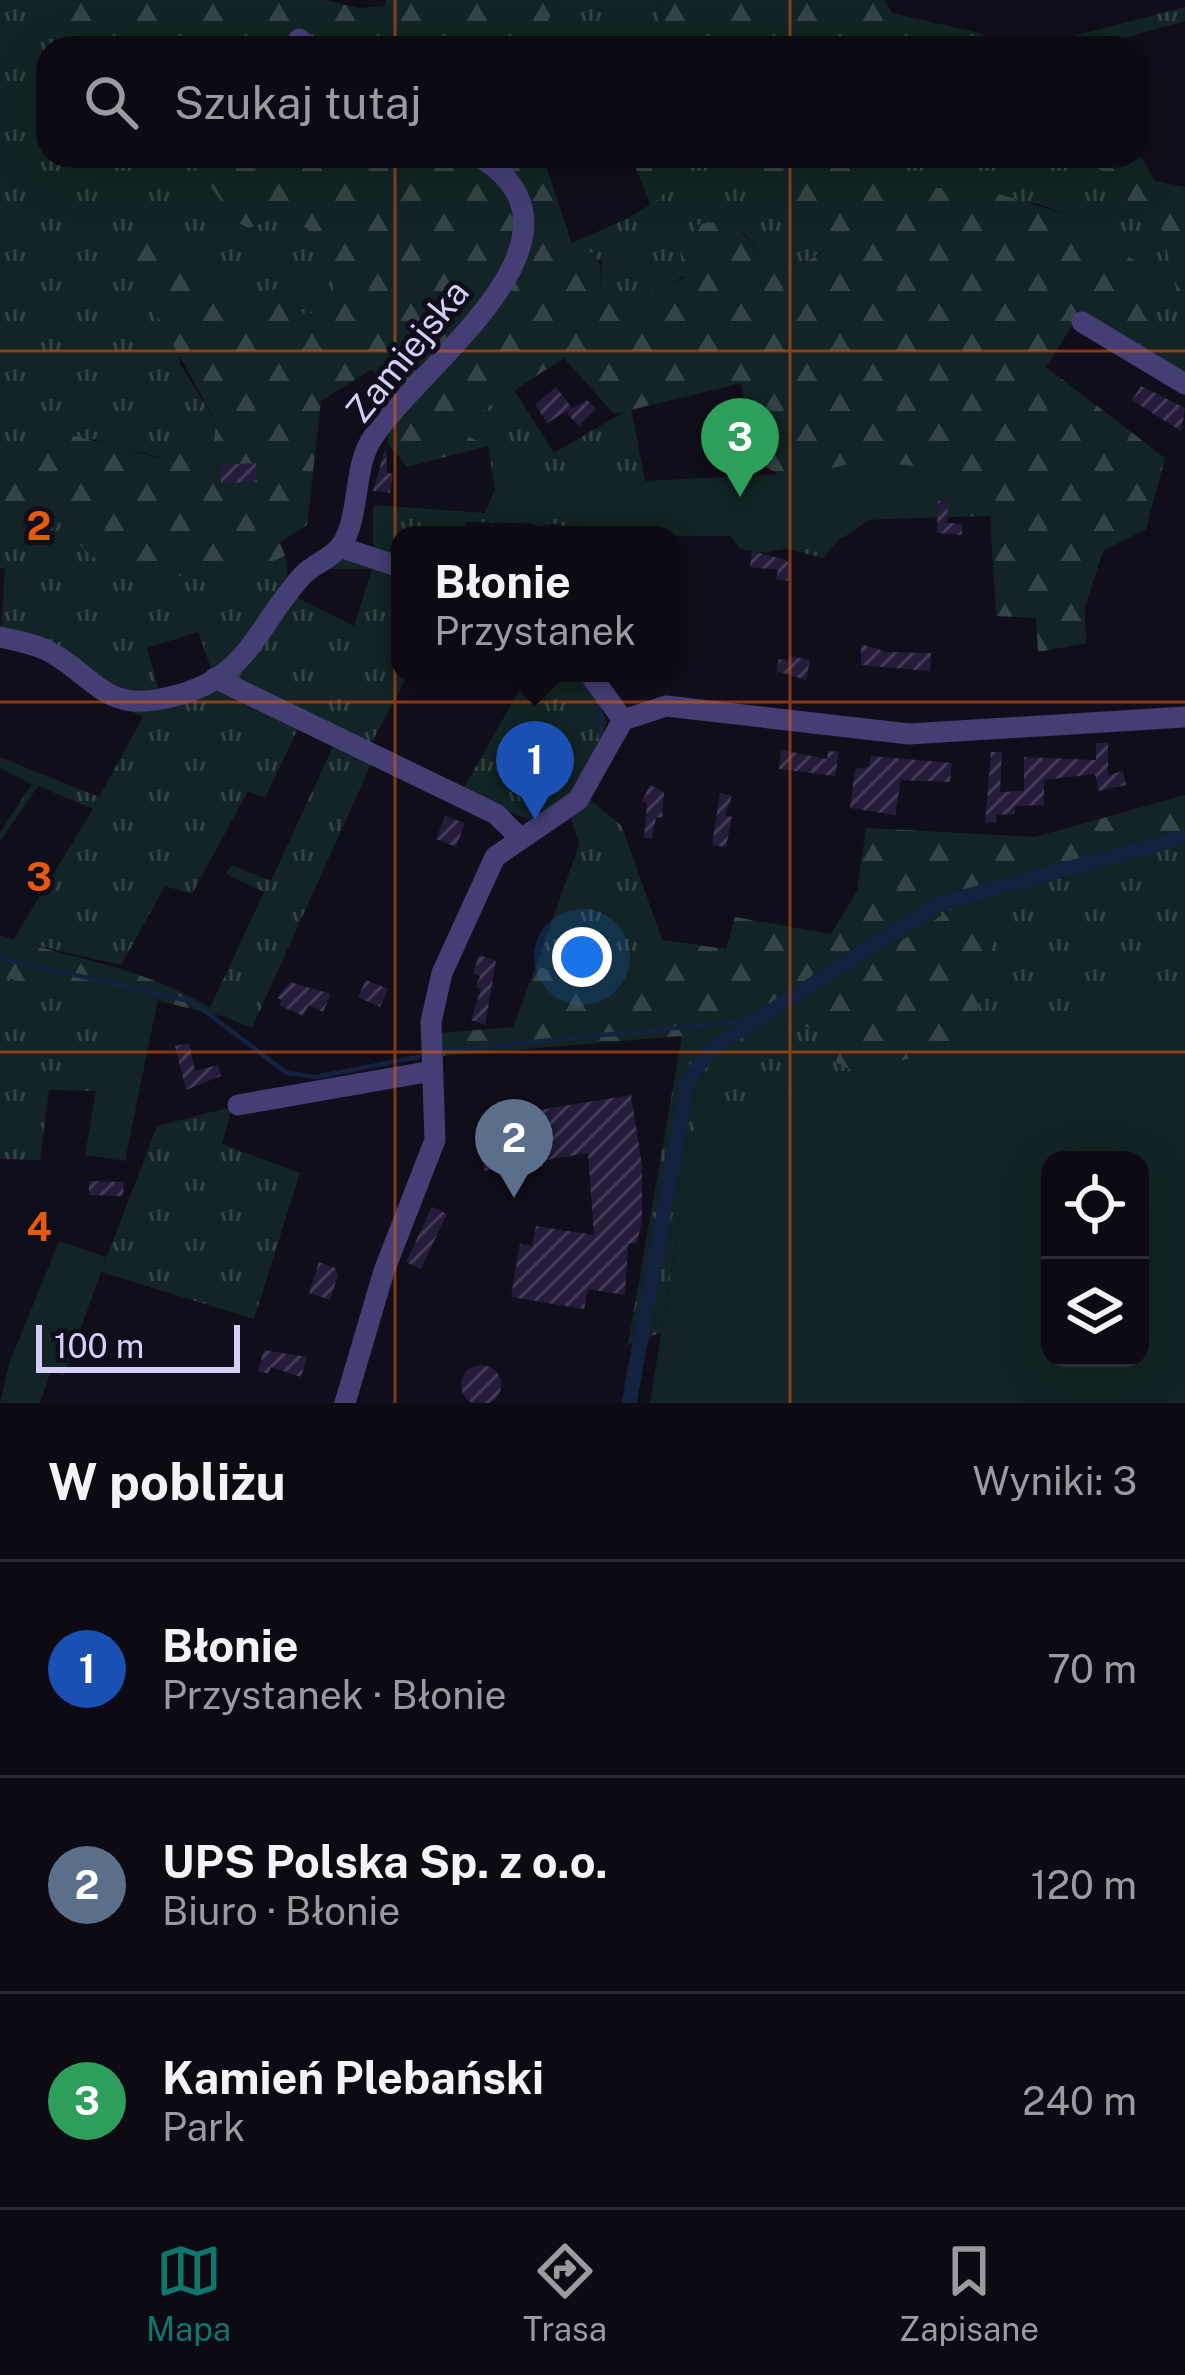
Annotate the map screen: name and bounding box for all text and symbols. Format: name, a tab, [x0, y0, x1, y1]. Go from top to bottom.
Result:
search box	[36, 36, 1149, 168]
icon: search	[78, 69, 144, 135]
text: Szukaj tutaj	[174, 76, 422, 129]
street label: Zamiejska	[337, 271, 477, 431]
pin: 3	[701, 398, 779, 497]
text: 2	[27, 503, 51, 549]
popup	[391, 526, 679, 682]
text: Błonie	[434, 555, 571, 608]
text: Przystanek	[434, 608, 636, 654]
pin: 1	[496, 721, 574, 820]
text: 3	[26, 854, 52, 900]
your location	[552, 927, 612, 987]
pin: 2	[475, 1099, 553, 1198]
map controls	[1041, 1151, 1149, 1367]
button: locate	[1041, 1151, 1149, 1259]
text: 4	[26, 1204, 52, 1250]
button: layers	[1041, 1259, 1149, 1367]
scale bar	[36, 1319, 240, 1372]
text: 100 m	[54, 1327, 144, 1365]
text: W pobliżu	[48, 1452, 286, 1511]
text: Wyniki: 3	[972, 1458, 1137, 1504]
text: Błonie	[162, 1619, 299, 1672]
text: 1	[79, 1646, 95, 1692]
text: 70 m	[1047, 1646, 1137, 1692]
text: Przystanek · Błonie	[162, 1672, 507, 1718]
text: UPS Polska Sp. z o.o.	[162, 1835, 608, 1888]
text: 2	[75, 1862, 99, 1908]
text: 120 m	[1031, 1862, 1137, 1908]
text: Biuro · Błonie	[162, 1888, 400, 1934]
text: Kamień Plebański	[162, 2051, 544, 2104]
text: 3	[74, 2078, 100, 2124]
text: 240 m	[1022, 2078, 1137, 2124]
text: Park	[162, 2104, 245, 2150]
tab: Mapa	[146, 2238, 231, 2348]
tab: Trasa	[523, 2238, 607, 2348]
tab: Zapisane	[899, 2238, 1039, 2348]

